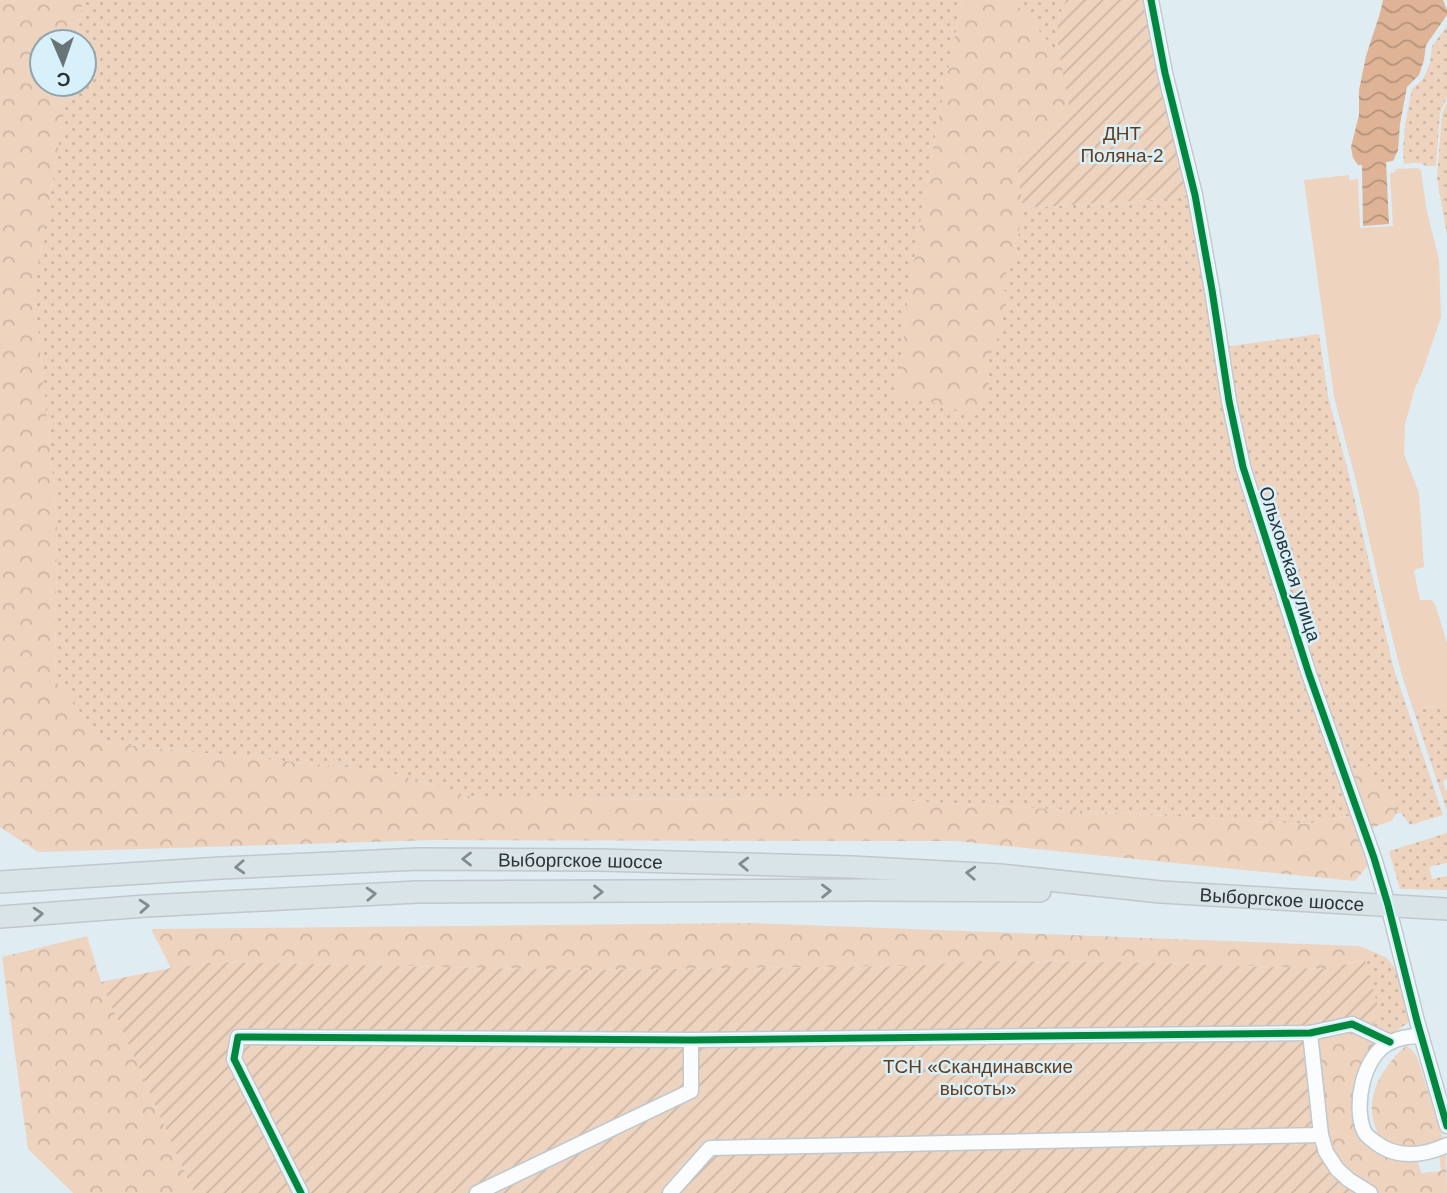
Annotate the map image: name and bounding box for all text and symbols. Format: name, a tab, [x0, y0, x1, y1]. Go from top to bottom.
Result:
north arrow	[28, 28, 98, 98]
text: С	[56, 69, 71, 90]
park label: ДНТ Поляна-2	[1080, 123, 1164, 166]
street label: Ольховская улица	[1255, 484, 1325, 645]
street label: Выборгское шоссе	[498, 849, 663, 872]
one-way arrow	[462, 851, 472, 867]
one-way arrow	[738, 856, 749, 871]
one-way arrow	[234, 860, 245, 875]
one-way arrow	[965, 866, 976, 881]
one-way arrow	[821, 883, 831, 899]
one-way arrow	[593, 884, 604, 900]
street label: Выборгское шоссе	[1199, 884, 1365, 915]
one-way arrow	[366, 887, 377, 902]
one-way arrow	[138, 899, 149, 914]
one-way arrow	[33, 907, 44, 922]
park label: ТСН «Скандинавские высоты»	[883, 1056, 1073, 1099]

